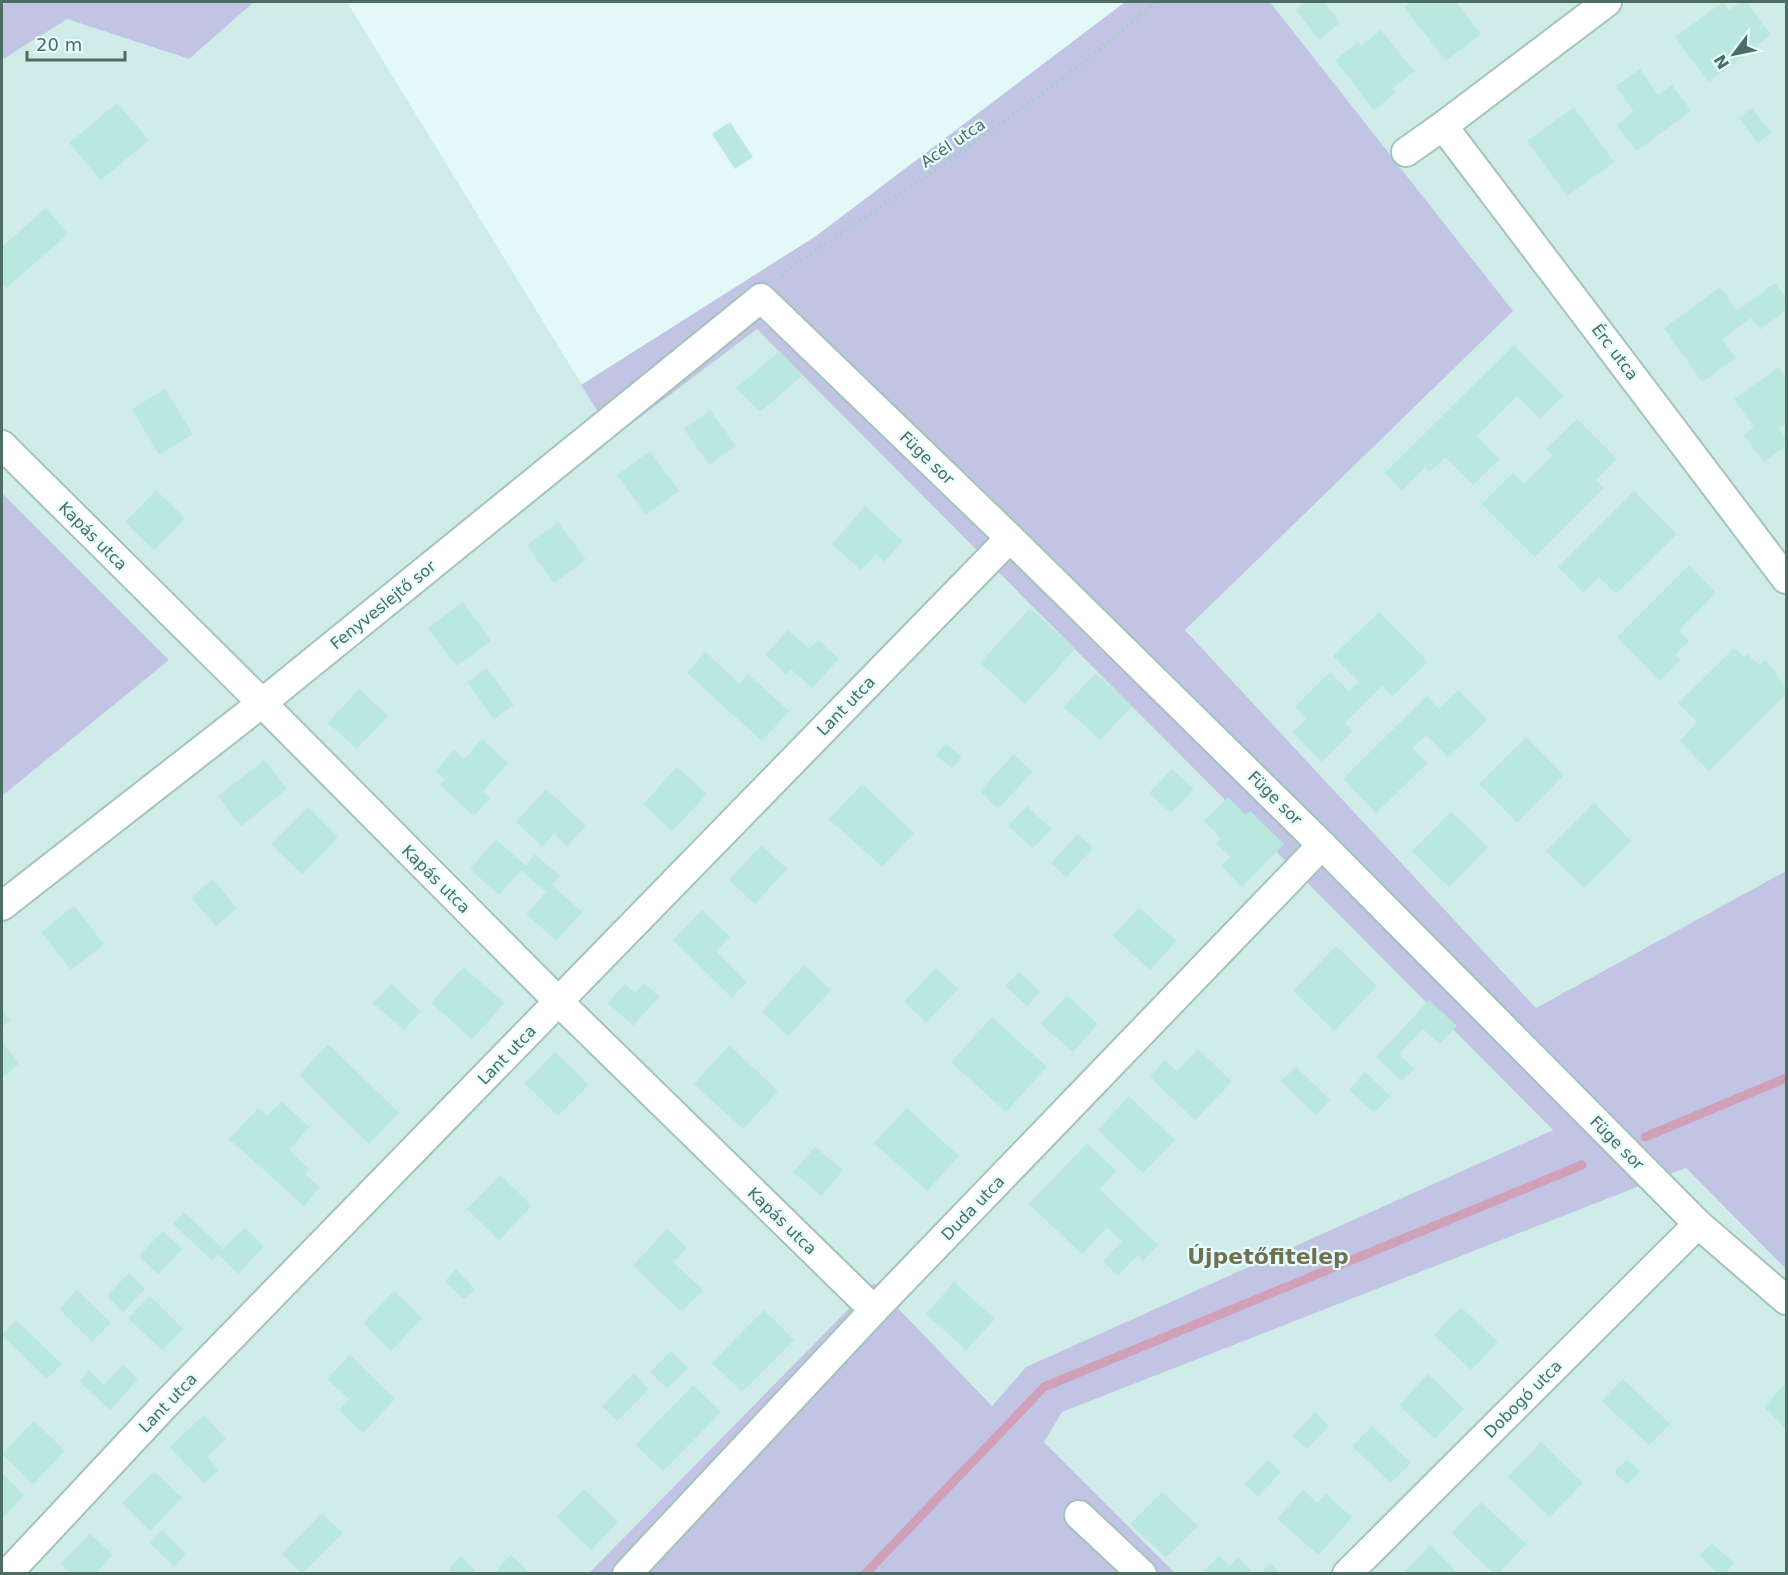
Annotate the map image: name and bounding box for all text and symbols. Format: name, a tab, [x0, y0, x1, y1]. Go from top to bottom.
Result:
scale bar	[27, 24, 124, 62]
north arrow	[1704, 24, 1764, 84]
text: 20 m	[36, 34, 82, 55]
text: N	[1710, 51, 1733, 72]
street label: Acél utca	[917, 114, 989, 172]
street label: Érc utca	[1588, 320, 1642, 384]
street label: Füge sor	[896, 427, 958, 489]
street label: Kapás utca	[55, 498, 131, 574]
street label: Fenyveslejtő sor	[327, 556, 440, 653]
street label: Lant utca	[813, 672, 879, 740]
street label: Füge sor	[1244, 767, 1306, 829]
street label: Kapás utca	[398, 841, 474, 917]
street label: Lant utca	[474, 1021, 540, 1089]
street label: Füge sor	[1586, 1112, 1648, 1174]
street label: Duda utca	[938, 1172, 1008, 1244]
street label: Kapás utca	[744, 1183, 820, 1259]
district label: Újpetőfitelep	[1187, 1244, 1349, 1269]
street label: Dobogó utca	[1480, 1356, 1566, 1442]
street label: Lant utca	[135, 1369, 201, 1437]

